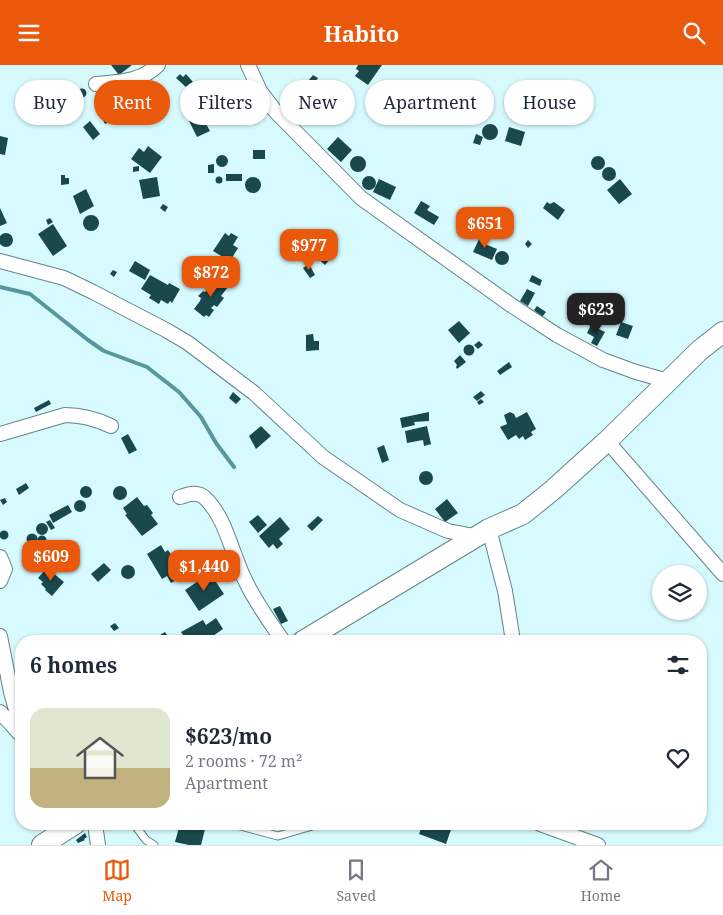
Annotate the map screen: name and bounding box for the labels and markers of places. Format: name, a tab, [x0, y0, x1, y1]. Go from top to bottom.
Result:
pin: $651	[455, 207, 515, 249]
pin: $977	[279, 229, 339, 271]
pin: $872	[181, 255, 241, 298]
pin: $623	[566, 293, 626, 335]
pin: $609	[21, 539, 81, 582]
pin: $1,440	[163, 549, 245, 592]

